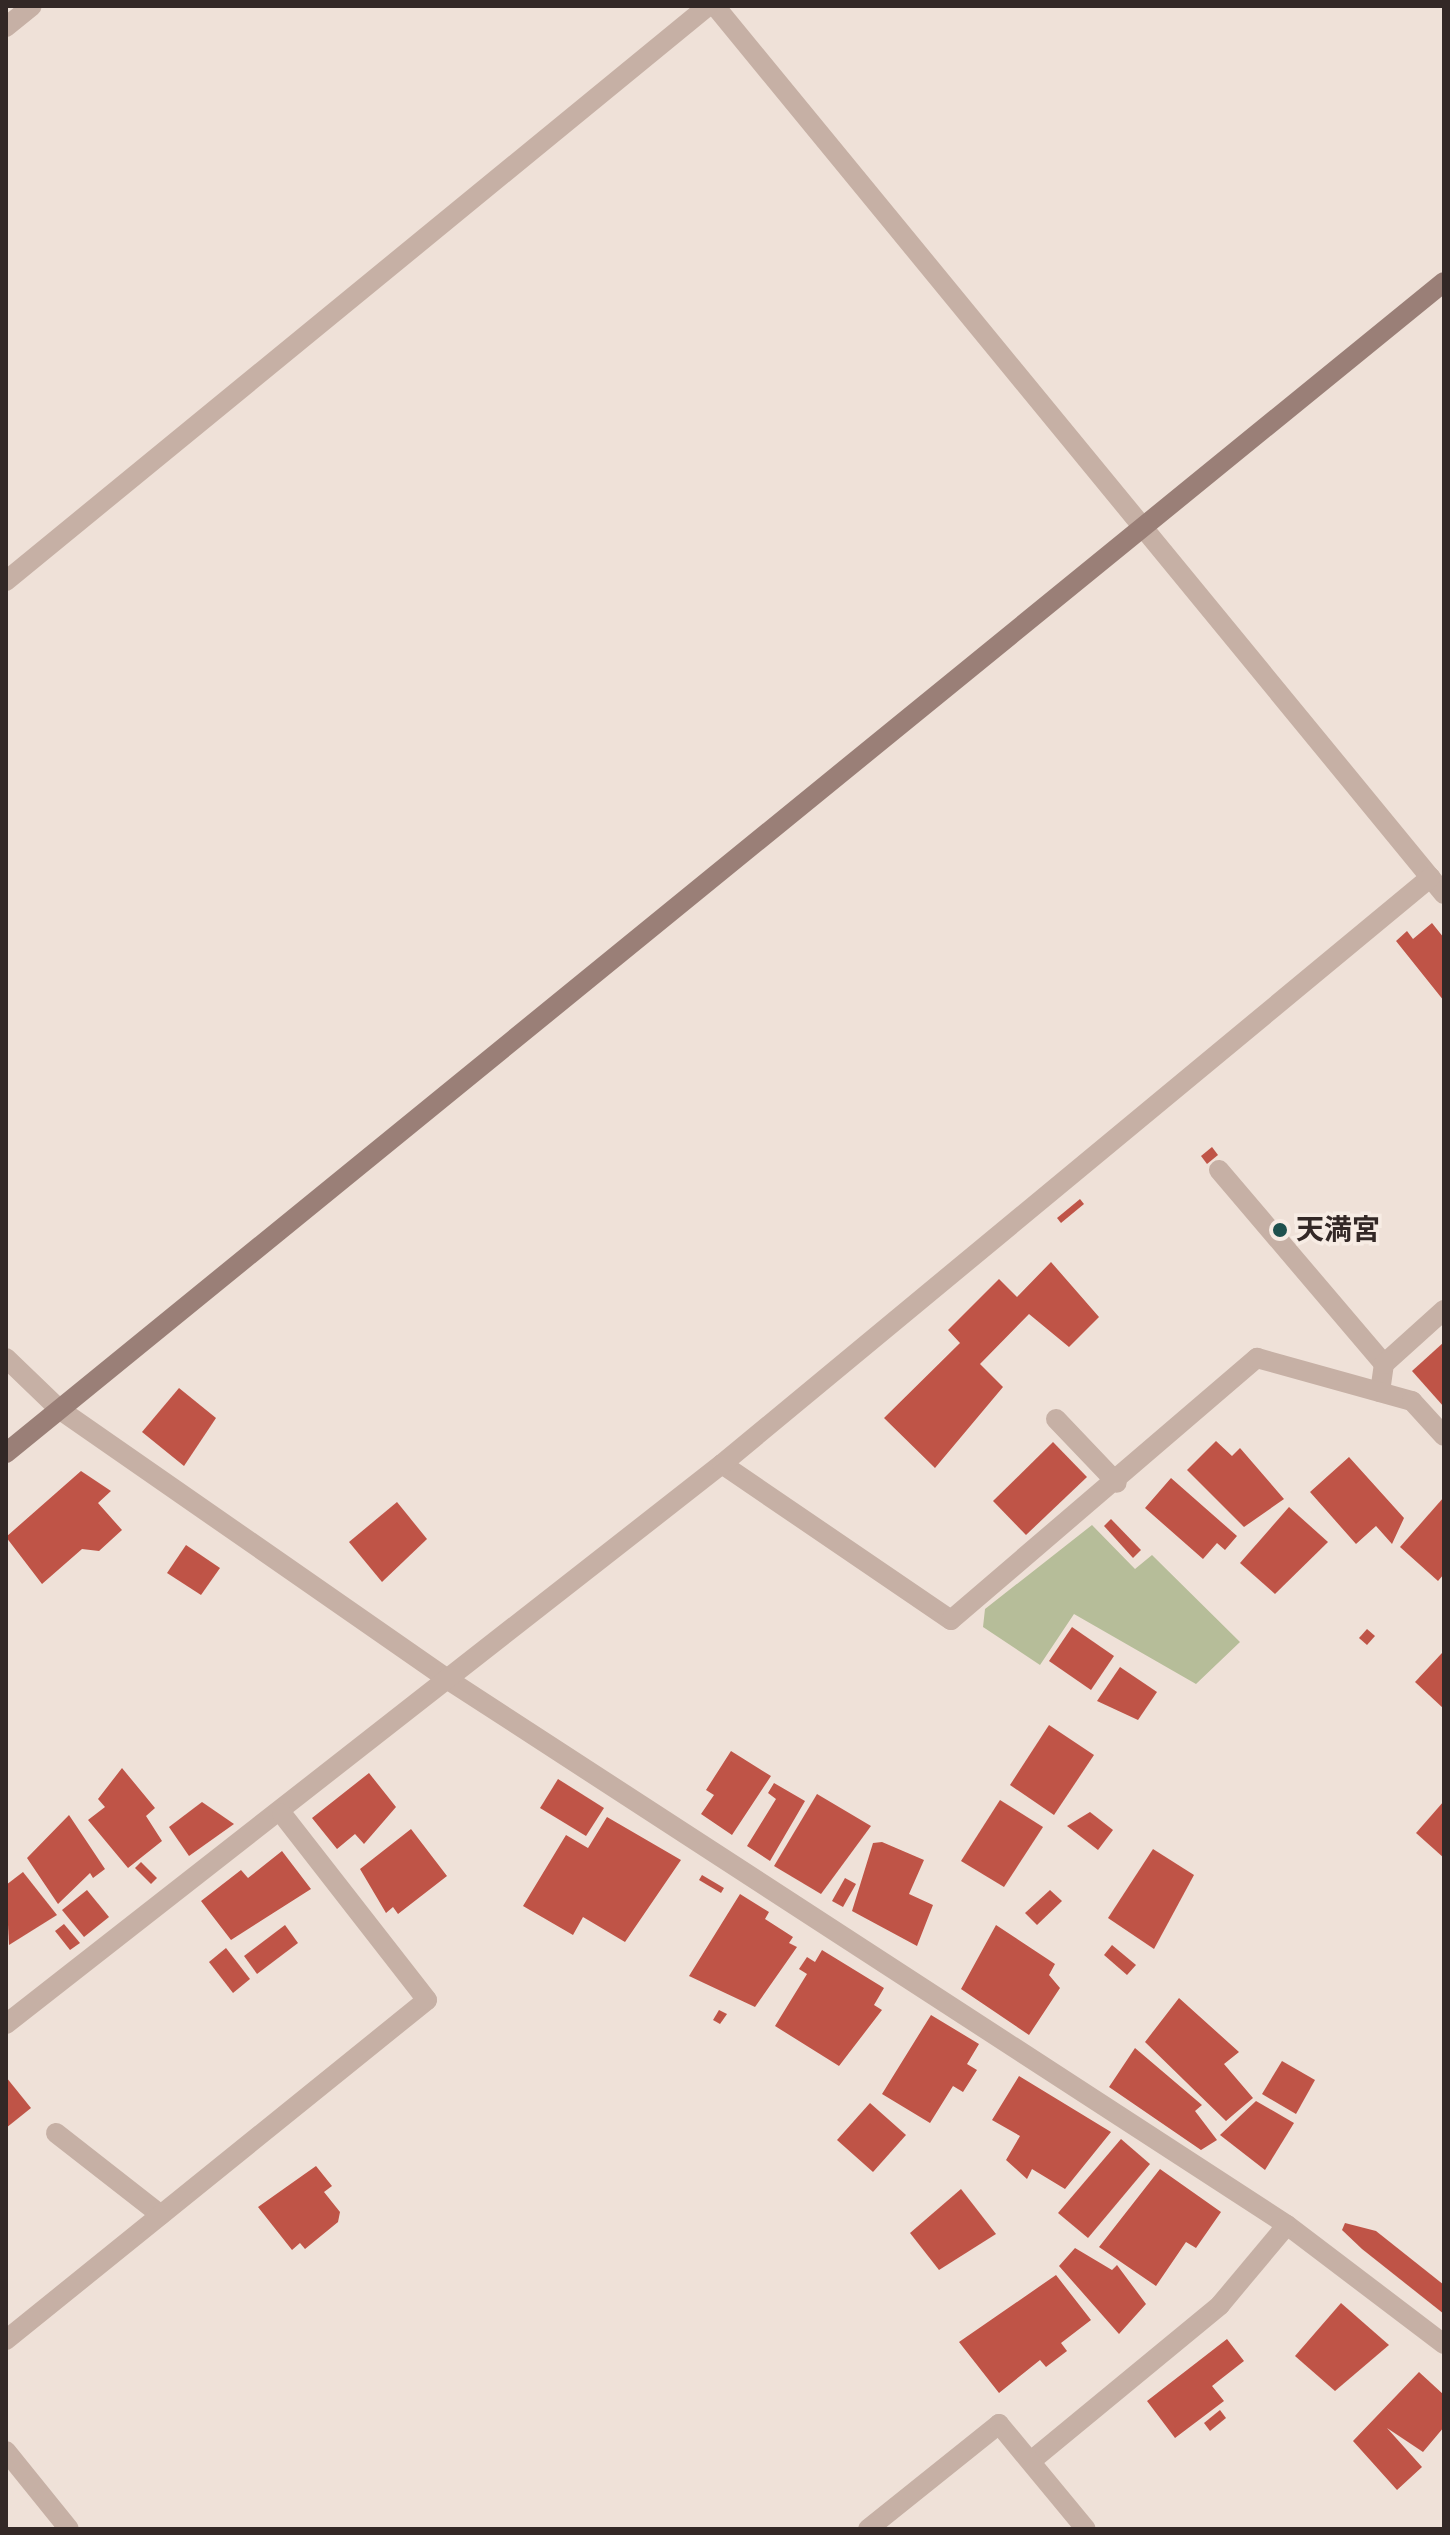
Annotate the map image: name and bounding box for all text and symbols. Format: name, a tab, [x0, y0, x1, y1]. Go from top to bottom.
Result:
place label: 天満宮	[1296, 1213, 1380, 1247]
marker: 天満宮	[1271, 1221, 1289, 1239]

